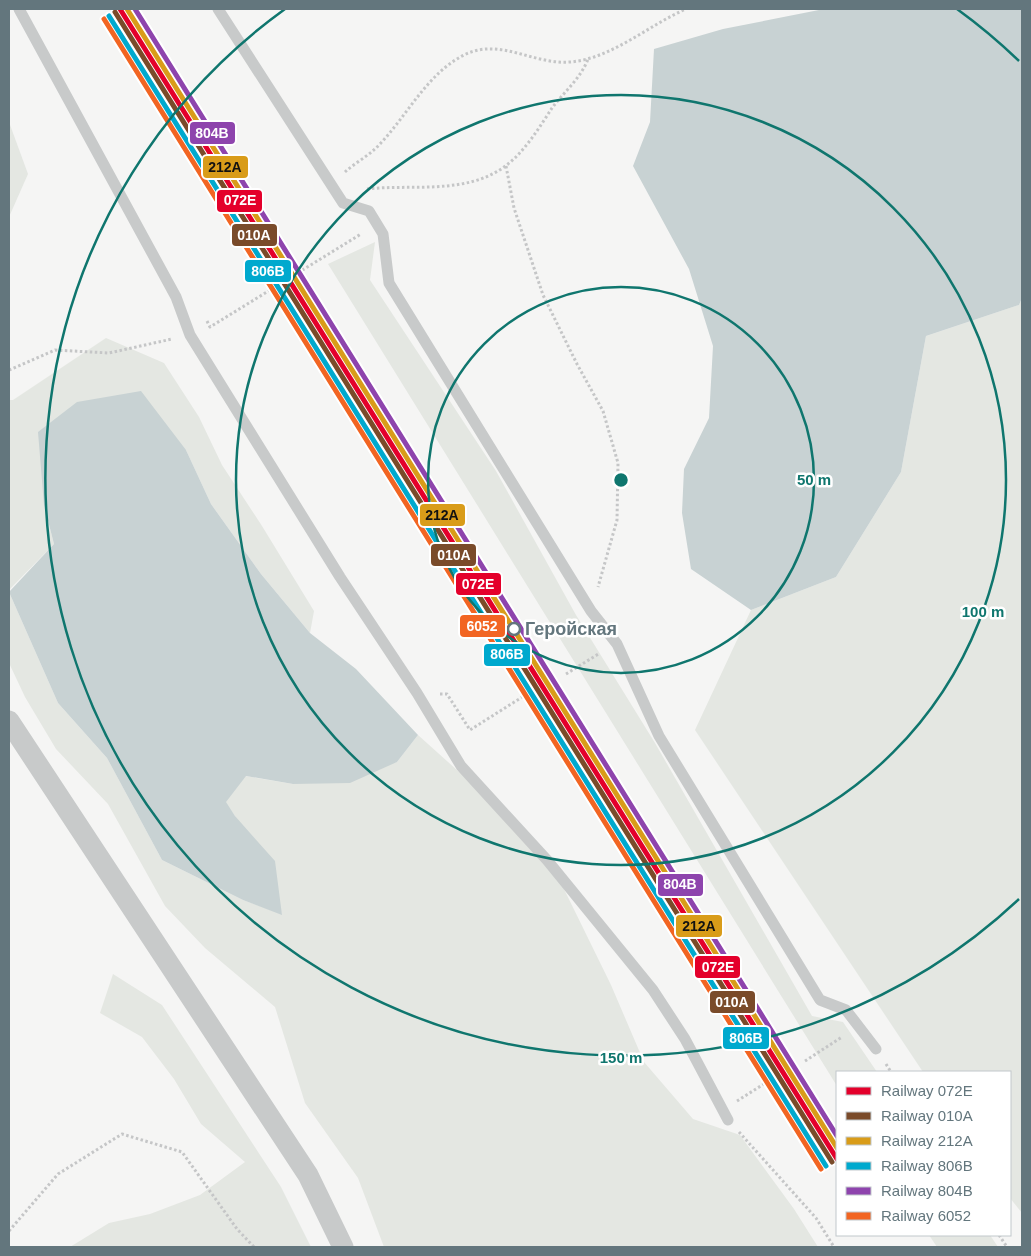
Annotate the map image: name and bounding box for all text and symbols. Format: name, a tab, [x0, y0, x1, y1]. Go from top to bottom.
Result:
line badge: 804В	[189, 121, 236, 145]
text: 804В	[195, 125, 229, 141]
line badge: 212А	[202, 155, 249, 179]
text: 212А	[208, 159, 242, 175]
line badge: 072Е	[216, 189, 263, 213]
text: 072Е	[224, 192, 256, 208]
line badge: 010А	[231, 223, 278, 247]
text: 010А	[237, 227, 271, 243]
line badge: 806В	[244, 259, 292, 283]
text: 806В	[251, 263, 285, 279]
centre of rings	[612, 471, 630, 489]
text: 50 m	[797, 471, 831, 488]
line badge: 212А	[419, 503, 466, 527]
text: 212А	[425, 507, 459, 523]
line badge: 010А	[430, 543, 477, 567]
text: 010А	[437, 547, 471, 563]
line badge: 072Е	[455, 572, 502, 596]
text: 072Е	[462, 576, 494, 592]
text: 100 m	[962, 603, 1004, 620]
line badge: 6052	[459, 614, 506, 638]
text: 6052	[466, 618, 498, 634]
place label: Геройская	[525, 619, 617, 639]
marker: Геройская	[507, 622, 521, 636]
line badge: 806В	[483, 643, 531, 667]
text: 806В	[490, 646, 524, 662]
line badge: 804В	[657, 873, 704, 897]
text: 804В	[663, 876, 697, 892]
line badge: 212А	[675, 914, 723, 938]
text: 212А	[682, 918, 716, 934]
line badge: 072Е	[694, 955, 741, 979]
text: 072Е	[702, 959, 734, 975]
line badge: 010А	[709, 990, 756, 1014]
text: 010А	[715, 994, 749, 1010]
line badge: 806В	[722, 1026, 770, 1050]
text: 806В	[729, 1030, 763, 1046]
text: 150 m	[600, 1049, 642, 1066]
legend	[836, 1071, 1011, 1236]
text: Railway 072Е	[881, 1082, 973, 1099]
text: Railway 010А	[881, 1107, 973, 1124]
text: Railway 212А	[881, 1132, 973, 1149]
text: Railway 806В	[881, 1157, 973, 1174]
text: Railway 804В	[881, 1182, 973, 1199]
text: Railway 6052	[881, 1207, 971, 1224]

